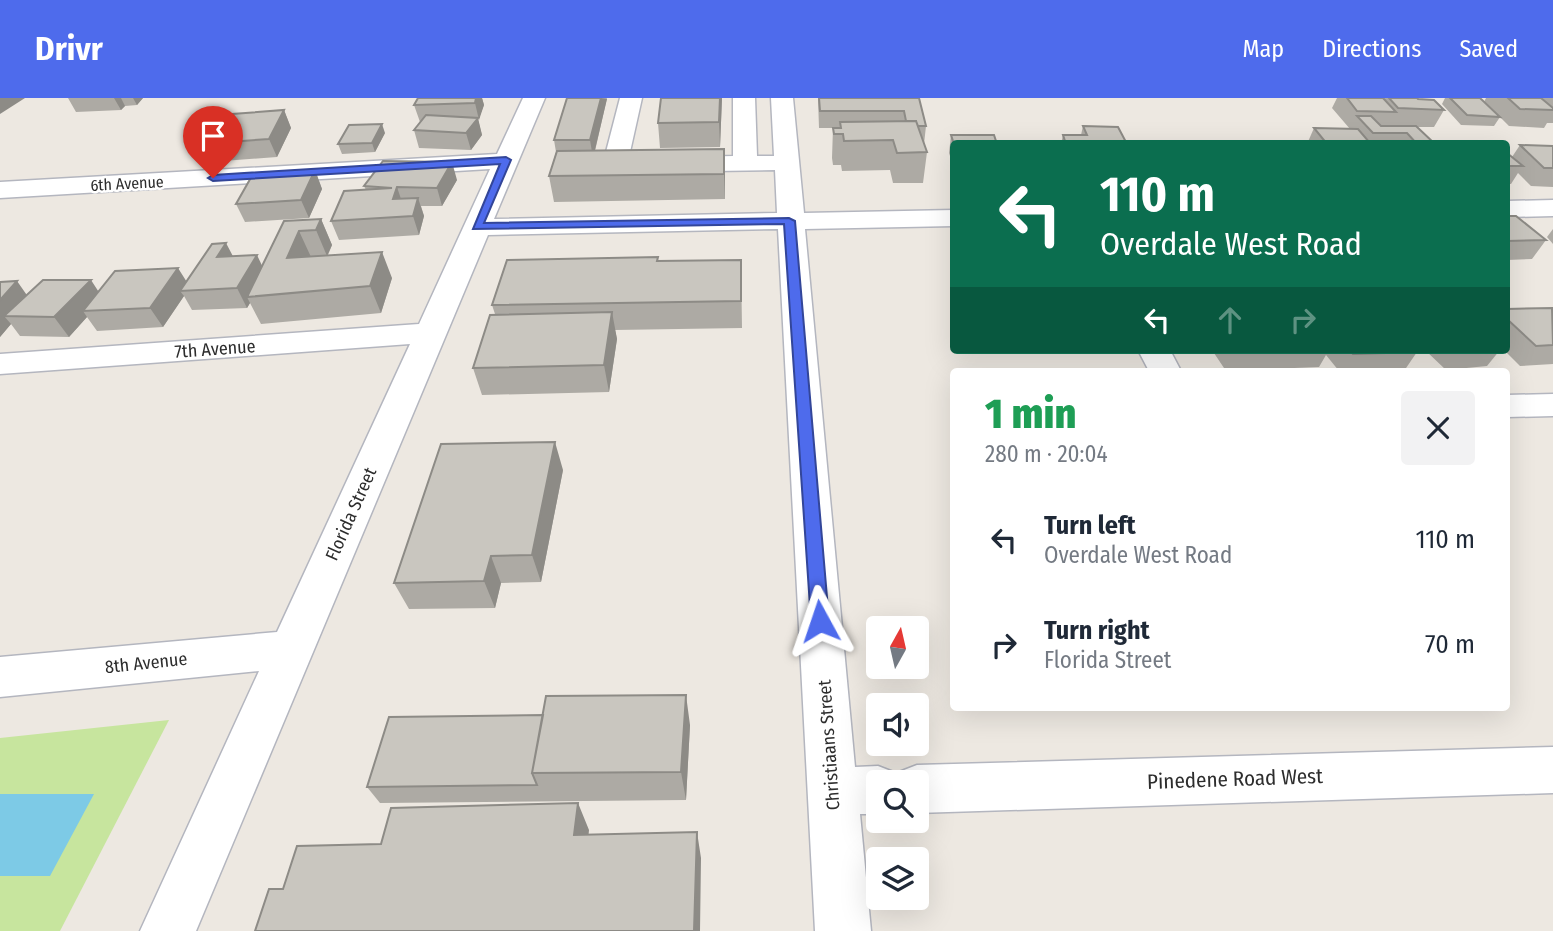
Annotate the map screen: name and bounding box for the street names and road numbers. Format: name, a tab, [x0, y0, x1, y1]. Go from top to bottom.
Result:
street label: 6th Avenue	[90, 172, 164, 195]
street label: 7th Avenue	[174, 335, 256, 363]
street label: Florida Street	[321, 464, 381, 564]
street label: 8th Avenue	[104, 648, 188, 678]
street label: Christiaans Street	[813, 679, 845, 811]
street label: Pinedene Road West	[1147, 763, 1323, 795]

